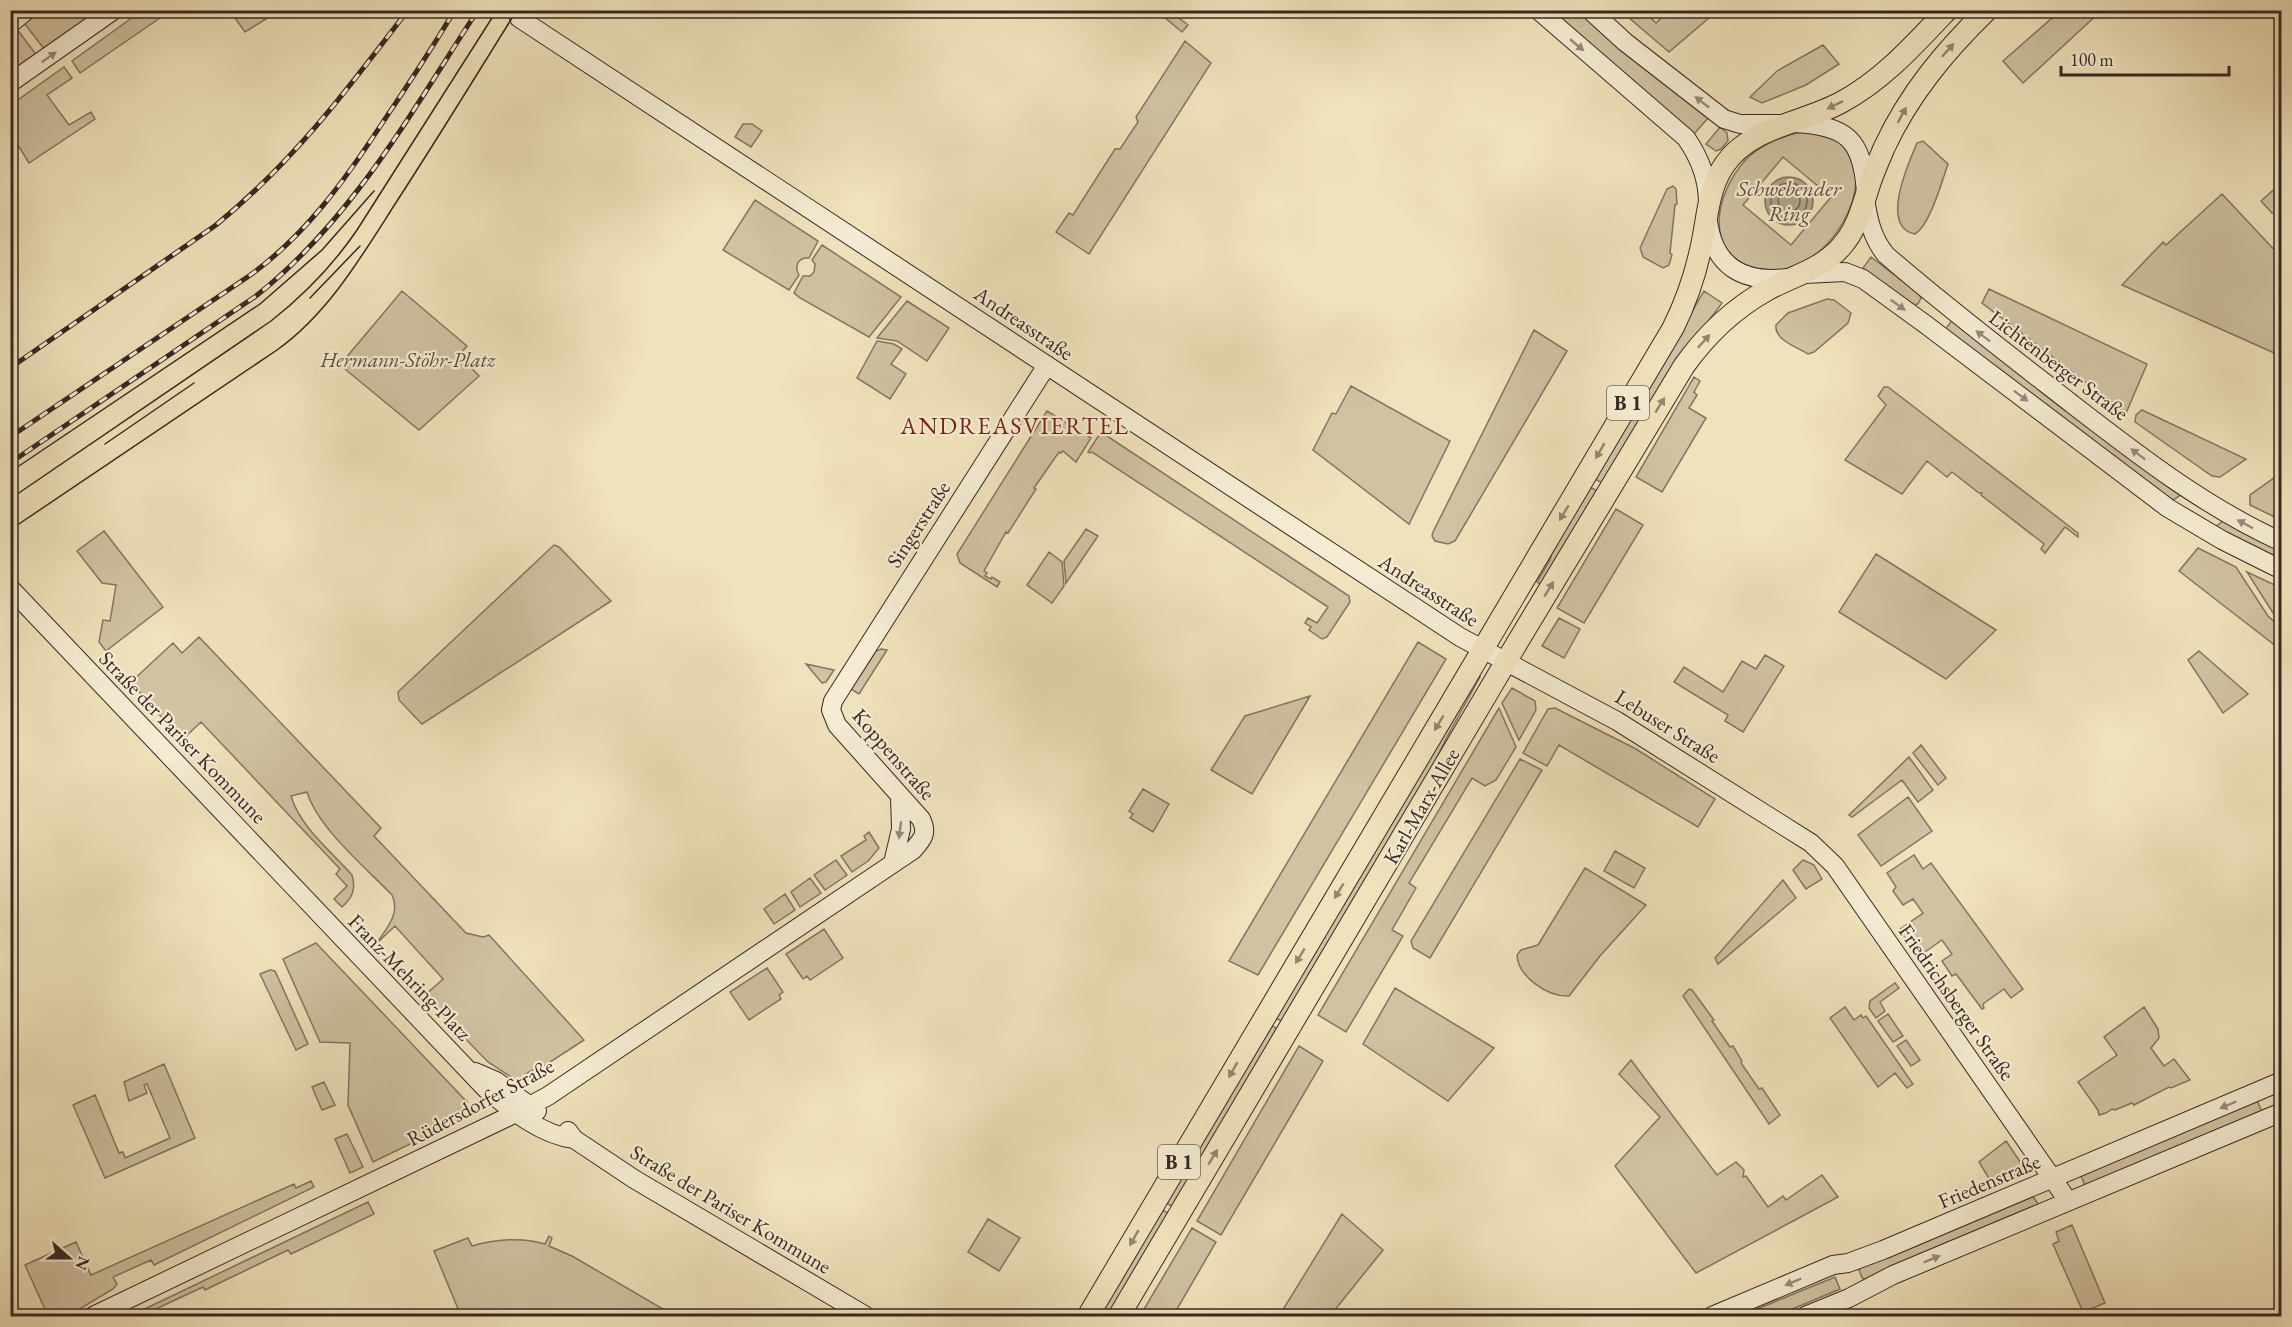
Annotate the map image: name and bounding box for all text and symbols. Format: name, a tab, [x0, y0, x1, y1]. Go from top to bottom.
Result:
one-way arrow	[1569, 38, 1584, 51]
scale bar	[2061, 39, 2229, 77]
one-way arrow	[1941, 43, 1955, 58]
text: 100 m	[2070, 48, 2114, 71]
one-way arrow	[40, 51, 56, 63]
one-way arrow	[1694, 97, 1709, 109]
one-way arrow	[1827, 100, 1844, 109]
one-way arrow	[1897, 107, 1907, 124]
water label: Schwebender Ring	[1736, 174, 1843, 228]
street label: Andreasstraße	[968, 279, 1079, 366]
one-way arrow	[1891, 298, 1906, 310]
street label: Lichtenberger Straße	[1984, 304, 2134, 426]
one-way arrow	[1975, 329, 1991, 342]
one-way arrow	[1697, 334, 1710, 349]
park label: Hermann-Stöhr-Platz	[320, 346, 496, 373]
road number: B 1	[1607, 386, 1649, 420]
one-way arrow	[2012, 390, 2028, 402]
one-way arrow	[1654, 397, 1665, 414]
district label: ANDREASVIERTEL	[899, 410, 1130, 441]
one-way arrow	[1595, 443, 1605, 460]
one-way arrow	[2130, 448, 2146, 460]
street label: Singerstraße	[880, 476, 956, 572]
one-way arrow	[1558, 505, 1569, 521]
one-way arrow	[2236, 519, 2253, 529]
street label: Andreasstraße	[1373, 547, 1484, 632]
one-way arrow	[1544, 581, 1555, 597]
street label: Straße der Pariser Kommune	[93, 645, 273, 829]
street label: Lebuser Straße	[1610, 683, 1726, 769]
street label: Koppenstraße	[847, 702, 941, 806]
one-way arrow	[1433, 715, 1444, 731]
street label: Karl-Marx-Allee	[1377, 743, 1465, 869]
one-way arrow	[895, 820, 905, 839]
one-way arrow	[1334, 883, 1344, 900]
street label: Franz-Mehring-Platz	[343, 908, 477, 1046]
street label: Friedrichsberger Straße	[1893, 919, 2021, 1085]
one-way arrow	[1295, 948, 1306, 964]
street label: Rüdersdorfer Straße	[402, 1052, 558, 1152]
one-way arrow	[1228, 1062, 1238, 1079]
one-way arrow	[2219, 1101, 2237, 1110]
street label: Straße der Pariser Kommune	[626, 1138, 836, 1280]
road number: B 1	[1158, 1145, 1200, 1179]
street label: Friedenstraße	[1934, 1147, 2044, 1215]
one-way arrow	[1207, 1149, 1217, 1166]
north arrow	[39, 1228, 99, 1288]
one-way arrow	[1129, 1230, 1139, 1247]
text: N	[70, 1253, 95, 1273]
one-way arrow	[1923, 1254, 1941, 1264]
one-way arrow	[1784, 1278, 1802, 1287]

